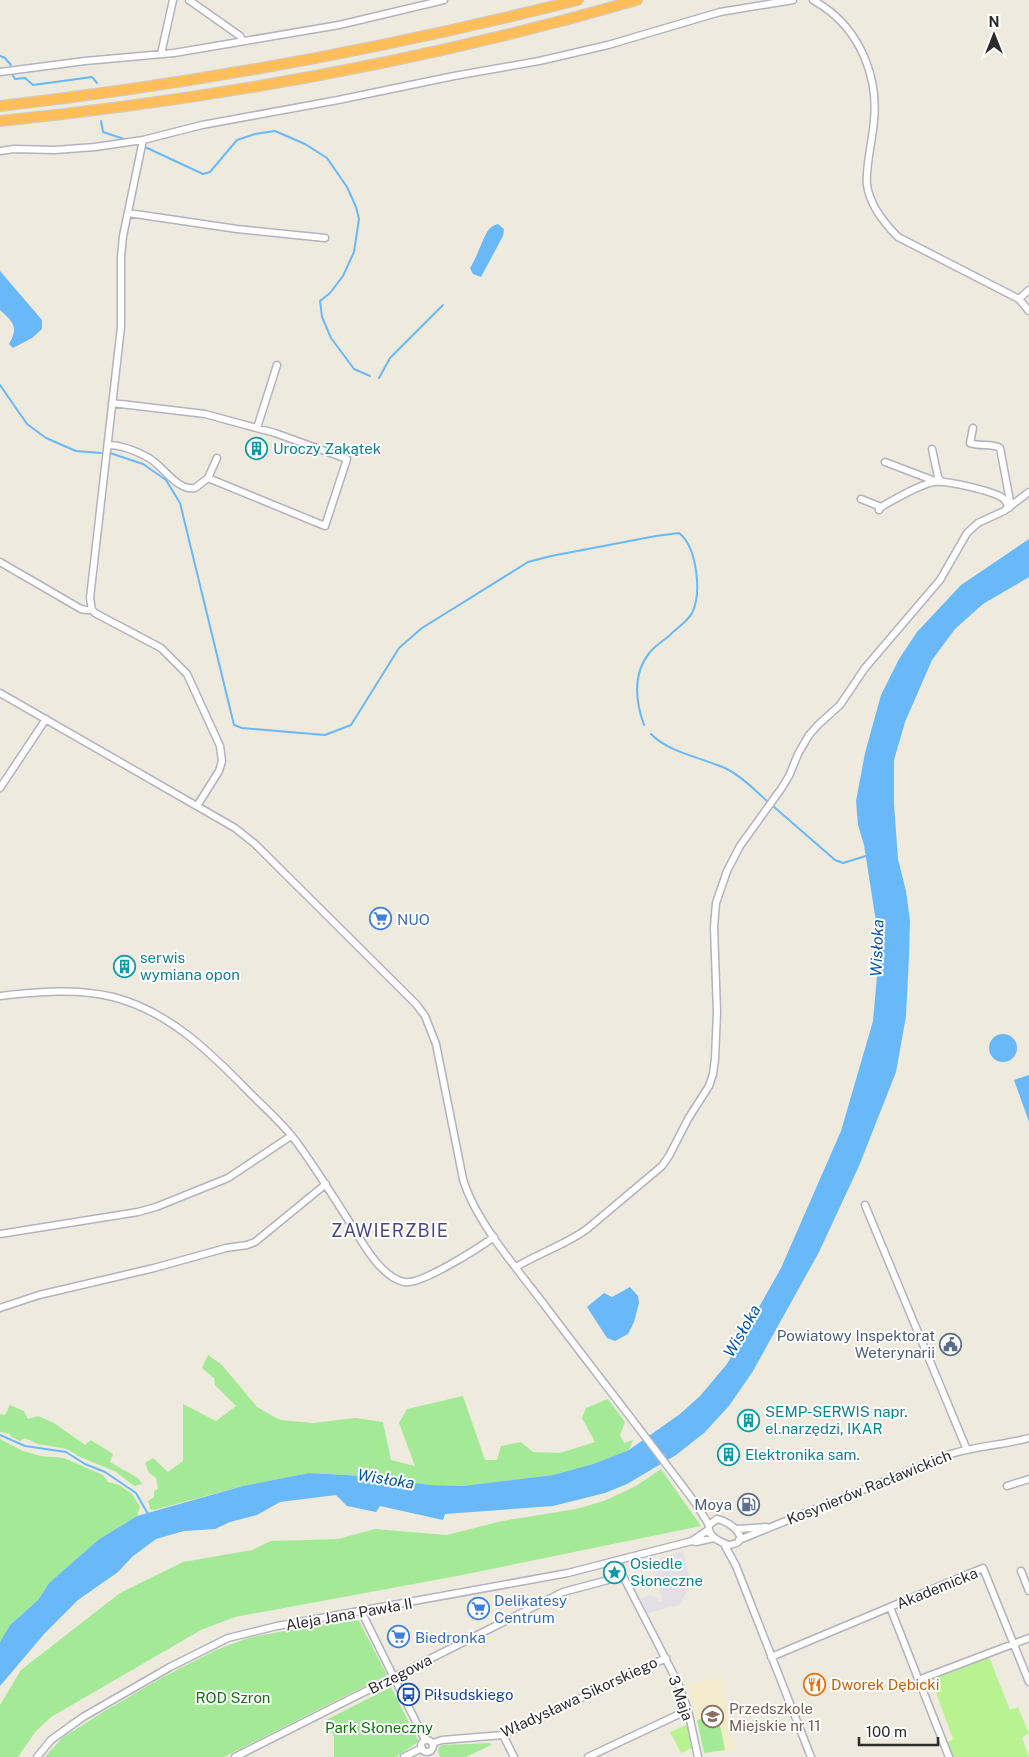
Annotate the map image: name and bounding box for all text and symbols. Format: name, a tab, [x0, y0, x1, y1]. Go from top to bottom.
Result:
north arrow	[969, 10, 1019, 60]
text: N	[989, 14, 999, 30]
building icon: Uroczy Zakątek	[245, 436, 269, 460]
place label: Uroczy Zakątek	[273, 440, 381, 457]
supermarket icon: NUO	[369, 907, 393, 931]
place label: NUO	[397, 911, 430, 928]
water label: Wisłoka	[867, 919, 887, 977]
place label: serwis wymiana opon	[140, 949, 240, 983]
building icon: serwis wymiana opon	[112, 954, 136, 978]
district label: ZAWIERZBIE	[331, 1220, 449, 1241]
water label: Wisłoka	[719, 1301, 765, 1361]
place label: Powiatowy Inspektorat Weterynarii	[777, 1327, 935, 1361]
public building icon: Powiatowy Inspektorat Weterynarii	[939, 1332, 963, 1356]
place label: SEMP-SERWIS napr. el.narzędzi, IKAR	[765, 1403, 908, 1437]
building icon: SEMP-SERWIS napr. el.narzędzi, IKAR	[737, 1408, 761, 1432]
building icon: Elektronika sam.	[717, 1442, 741, 1466]
place label: Elektronika sam.	[745, 1446, 860, 1463]
street label: Kosynierów Racławickich	[784, 1446, 954, 1528]
water label: Wisłoka	[356, 1465, 416, 1493]
fuel station icon: Moya	[736, 1492, 760, 1516]
place label: Moya	[694, 1496, 732, 1513]
place label: Osiedle Słoneczne	[630, 1555, 703, 1589]
place icon: Osiedle Słoneczne	[602, 1560, 626, 1584]
street label: Akademicka	[894, 1564, 980, 1612]
place label: Delikatesy Centrum	[494, 1592, 567, 1626]
street label: Aleja Jana Pawła II	[284, 1594, 414, 1634]
supermarket icon: Delikatesy Centrum	[466, 1597, 490, 1621]
supermarket icon: Biedronka	[387, 1625, 411, 1649]
place label: Biedronka	[415, 1629, 486, 1646]
street label: Brzegowa	[365, 1651, 435, 1697]
street label: Władysława Sikorskiego	[498, 1653, 660, 1741]
restaurant icon: Dworek Dębicki	[803, 1672, 827, 1696]
street label: 3 Maja	[665, 1673, 697, 1723]
place label: Dworek Dębicki	[831, 1676, 940, 1693]
bus stop icon: Piłsudskiego	[396, 1682, 420, 1706]
place label: Piłsudskiego	[424, 1686, 513, 1703]
park label: ROD Szron	[195, 1689, 271, 1706]
place label: Przedszkole Miejskie nr 11	[729, 1700, 821, 1734]
school or university icon: Przedszkole Miejskie nr 11	[701, 1705, 725, 1729]
scale bar	[859, 1714, 938, 1746]
park label: Park Słoneczny	[325, 1719, 433, 1736]
text: 100 m	[866, 1723, 907, 1740]

